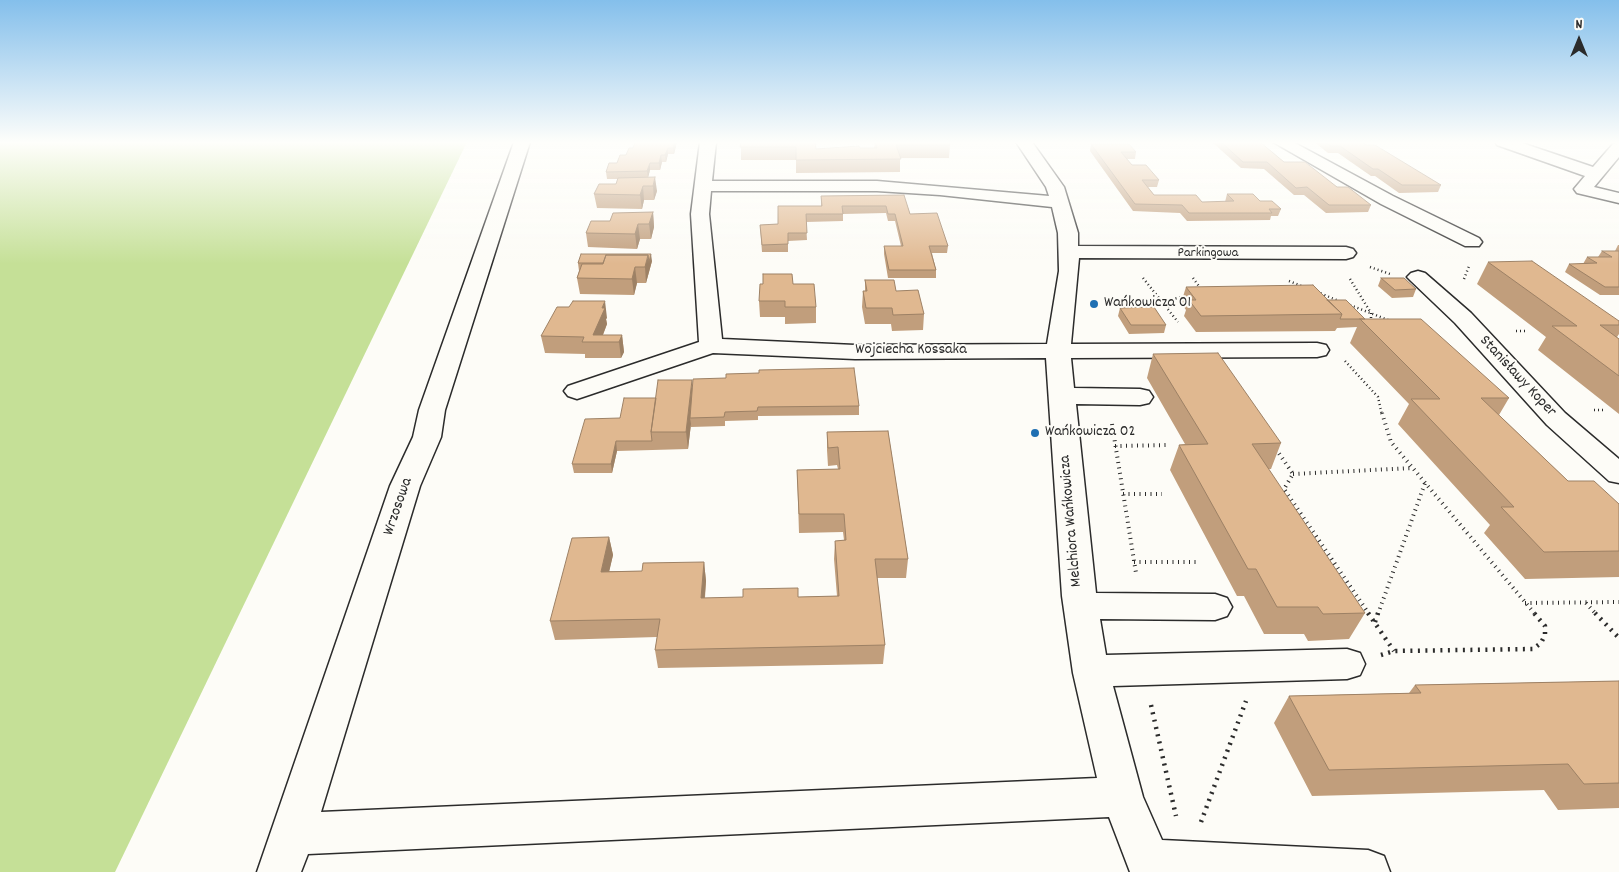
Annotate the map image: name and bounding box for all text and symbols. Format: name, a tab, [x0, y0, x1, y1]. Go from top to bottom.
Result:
north arrow	[1554, 15, 1604, 65]
text: N	[1576, 15, 1582, 35]
street label: Parkingowa	[1178, 246, 1238, 262]
place label: Wańkowicza 01	[1104, 294, 1191, 314]
marker: Wańkowicza 01	[1088, 298, 1100, 310]
street label: Stanisławy Koper	[1474, 332, 1560, 422]
street label: Wojciecha Kossaka	[855, 341, 967, 361]
place label: Wańkowicza 02	[1045, 423, 1135, 443]
marker: Wańkowicza 02	[1029, 427, 1041, 439]
street label: Melchiora Wańkowicza	[1057, 454, 1087, 588]
street label: Wrzosowa	[380, 476, 418, 538]

